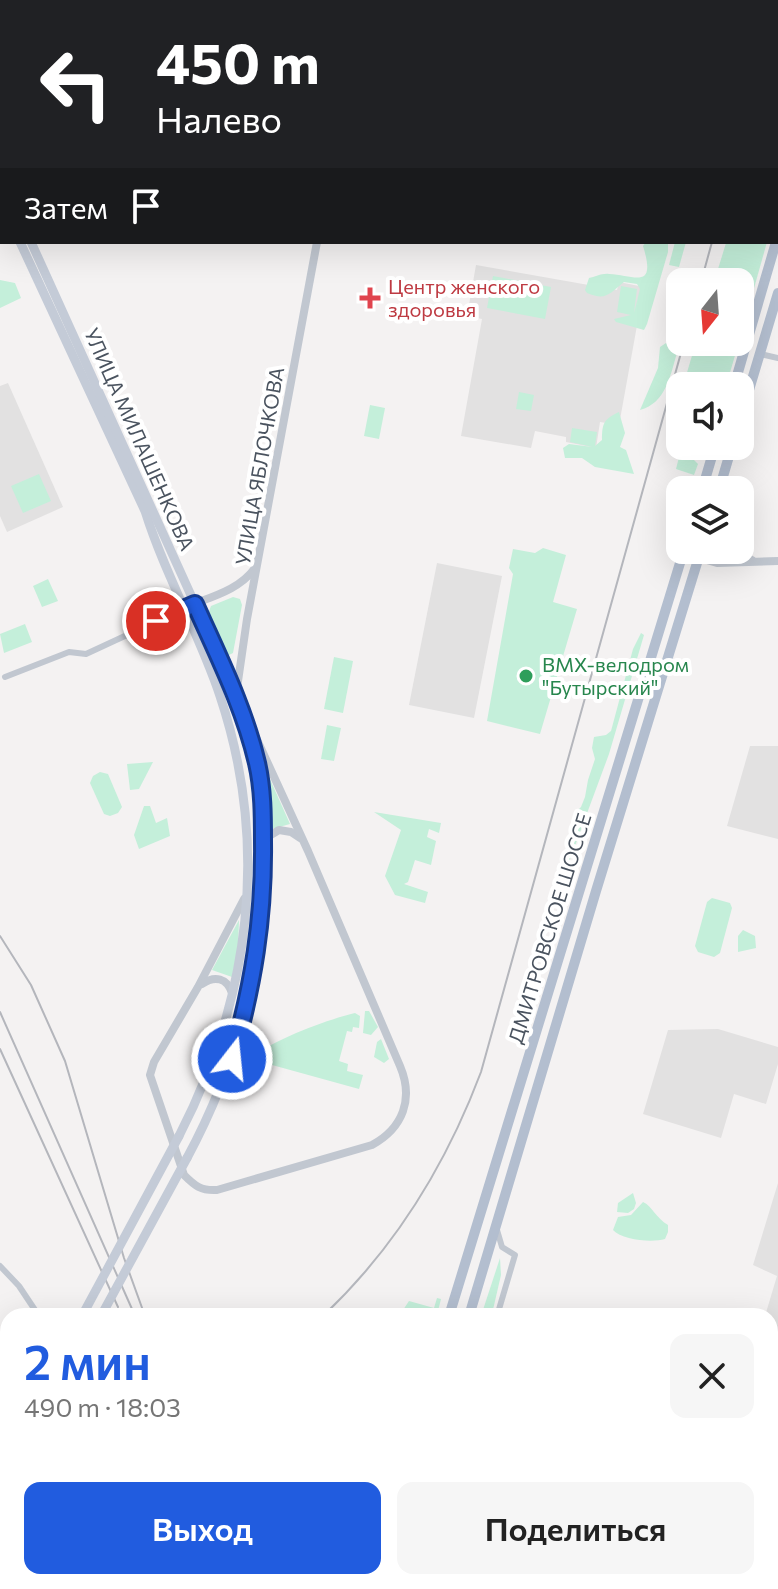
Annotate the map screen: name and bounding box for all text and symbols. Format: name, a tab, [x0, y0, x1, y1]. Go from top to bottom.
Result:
text: 450 m	[156, 27, 320, 96]
icon: left	[24, 32, 128, 136]
text: Налево	[156, 96, 282, 140]
icon: arrive	[124, 184, 168, 228]
text: Затем	[24, 188, 108, 225]
north arrow	[666, 268, 754, 356]
map controls	[666, 268, 754, 564]
place label: Центр женского здоровья	[388, 274, 540, 321]
marker: Центр женского здоровья	[359, 287, 381, 309]
street label: УЛИЦА МИЛАШЕНКОВА	[80, 324, 200, 554]
street label: УЛИЦА ЯБЛОЧКОВА	[230, 365, 288, 567]
button: sound	[666, 372, 754, 460]
button: layers	[666, 476, 754, 564]
pin	[122, 587, 190, 655]
icon: arrive	[134, 599, 178, 643]
place label: BMX-велодром "Бутырский"	[542, 652, 689, 699]
marker: BMX-велодром "Бутырский"	[517, 667, 535, 685]
street label: ДМИТРОВСКОЕ ШОССЕ	[503, 810, 595, 1046]
position arrow	[190, 1017, 274, 1101]
text: 2 мин	[24, 1331, 151, 1390]
button: close	[670, 1334, 754, 1418]
text: 490 m · 18:03	[24, 1391, 181, 1422]
button: Выход	[24, 1482, 381, 1574]
button: Поделиться	[397, 1482, 754, 1574]

